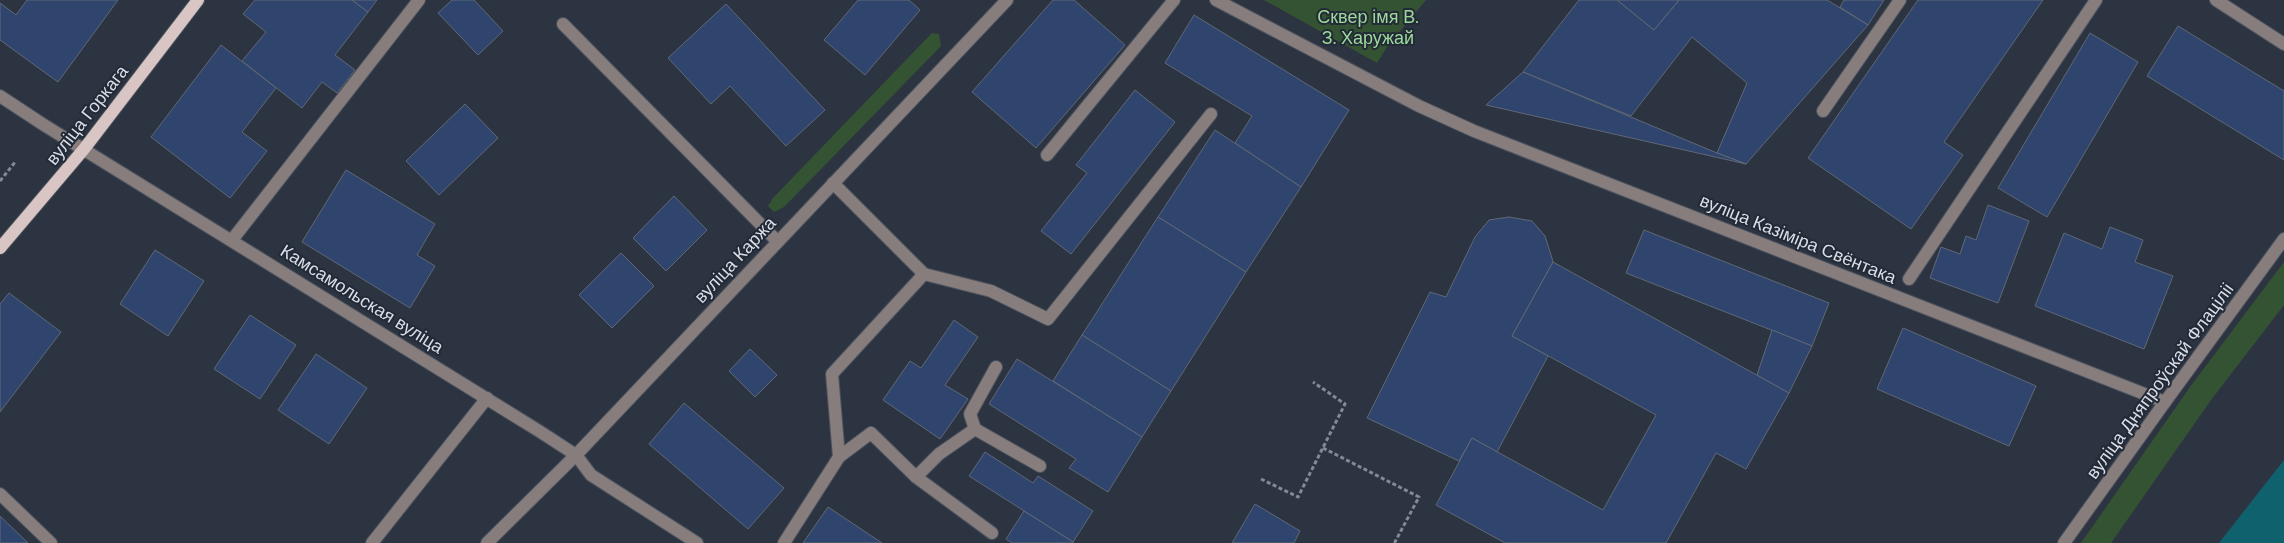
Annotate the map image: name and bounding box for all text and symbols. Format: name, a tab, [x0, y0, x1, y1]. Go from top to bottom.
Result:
park label: Сквер імя В. З. Харужай	[1317, 5, 1419, 50]
street label: вуліца Горкага	[40, 59, 134, 170]
street label: вуліца Казіміра Свёнтака	[1696, 189, 1901, 290]
street label: вуліца Каржа	[689, 211, 782, 308]
street label: Камсамольская вуліца	[276, 239, 449, 360]
street label: вуліца Дняпроўскай Флаціліі	[2081, 278, 2239, 484]

